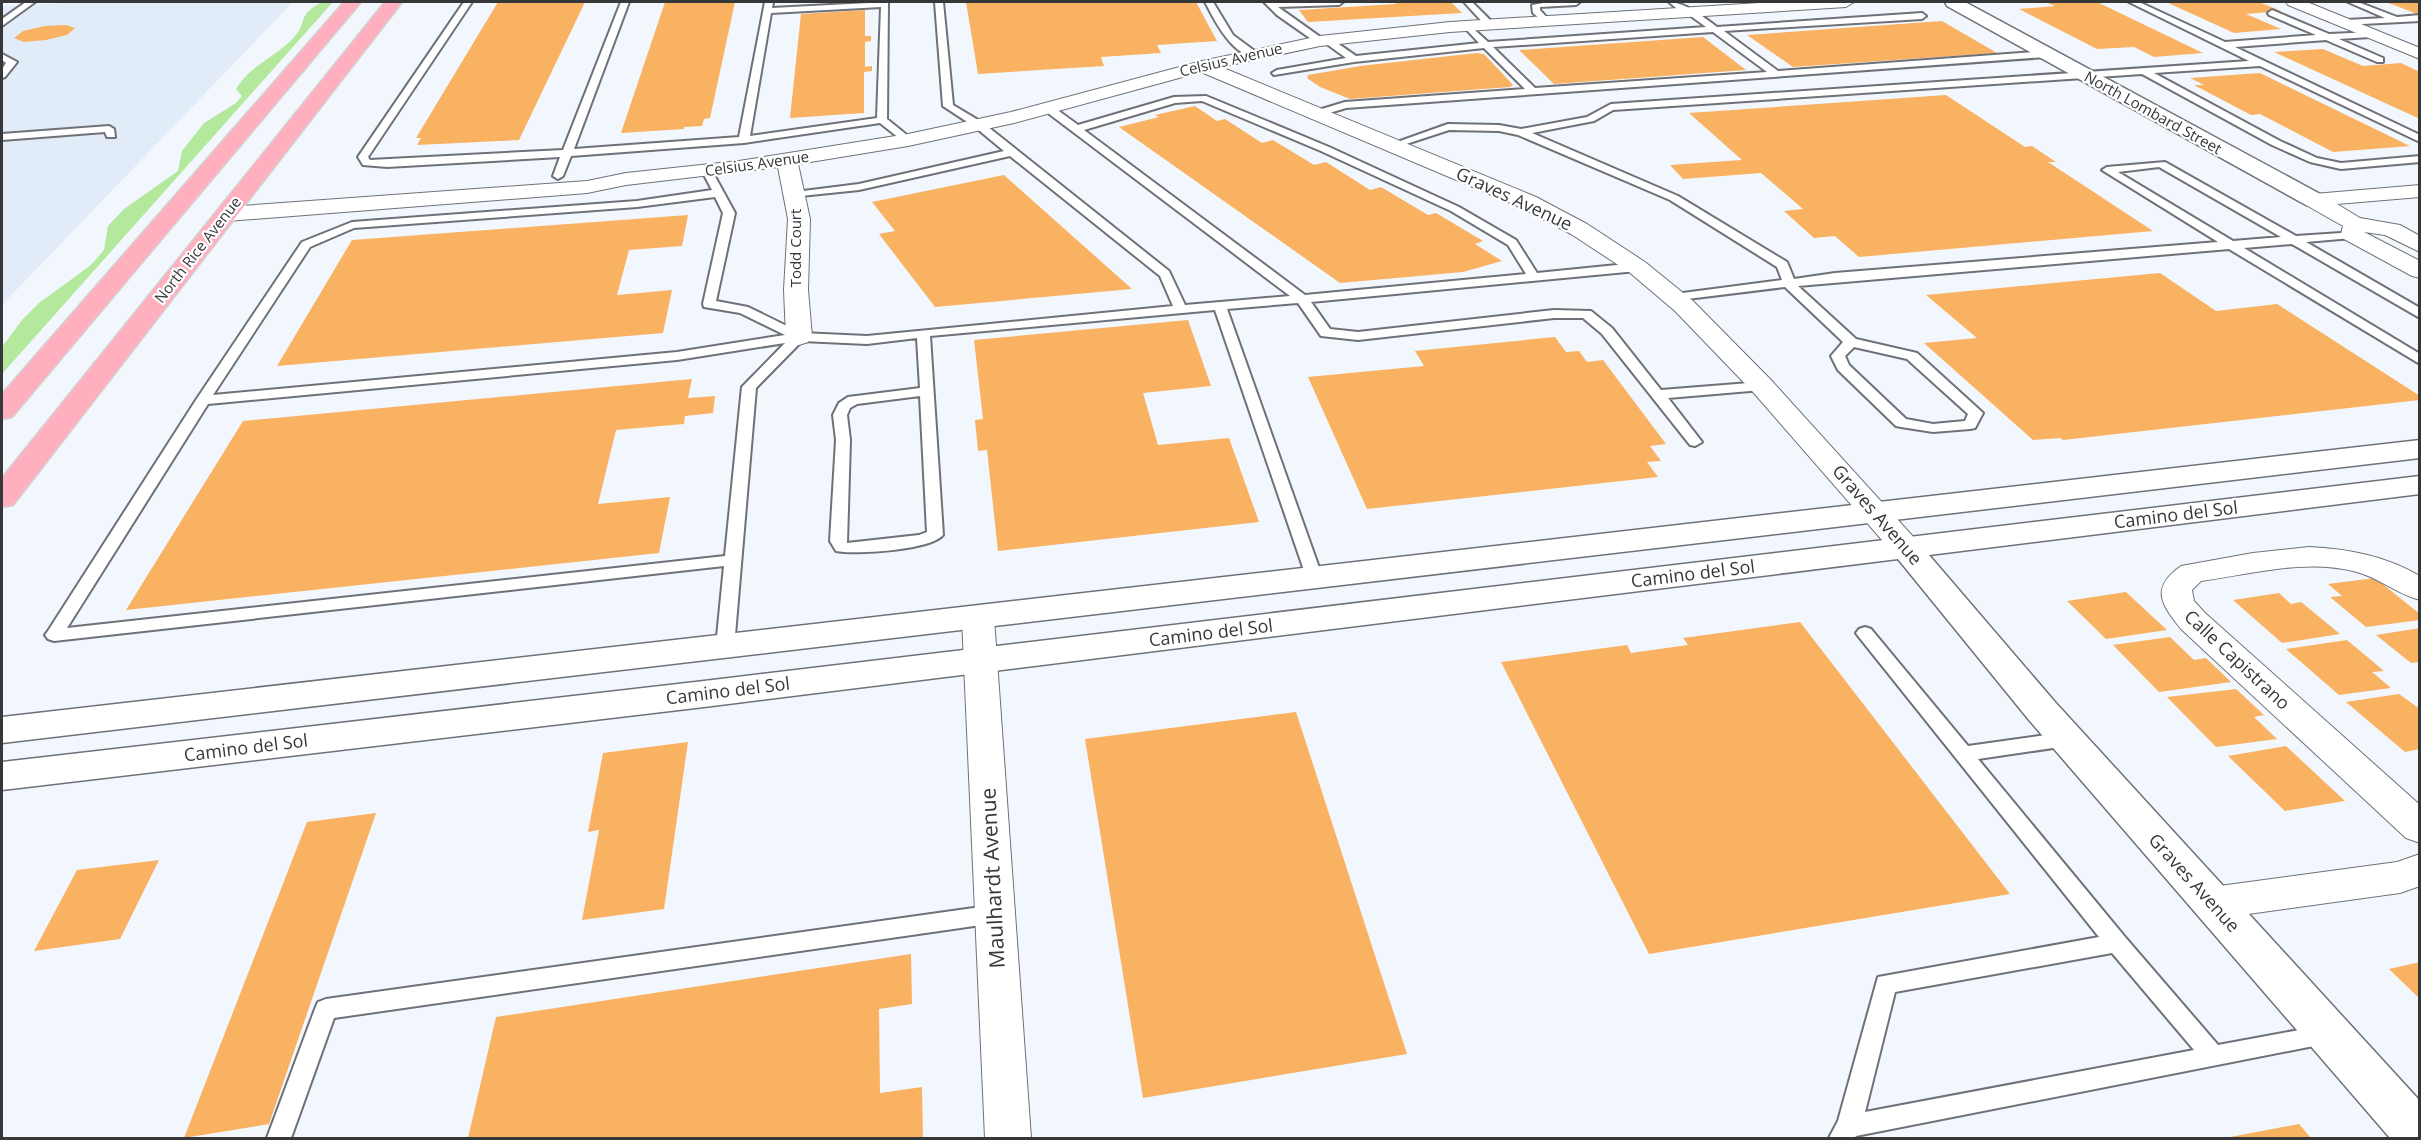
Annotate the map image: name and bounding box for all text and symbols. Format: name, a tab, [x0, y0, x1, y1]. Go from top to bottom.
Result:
street label: Celsius Avenue	[1177, 37, 1284, 81]
street label: North Lombard Street	[2081, 66, 2226, 158]
street label: Celsius Avenue	[703, 146, 810, 180]
street label: Graves Avenue	[1452, 161, 1576, 235]
street label: North Rice Avenue	[149, 192, 245, 307]
street label: Todd Court	[785, 209, 805, 287]
street label: Graves Avenue	[1828, 459, 1928, 570]
street label: Camino del Sol	[2113, 494, 2239, 534]
street label: Camino del Sol	[1630, 553, 1756, 593]
street label: Calle Capistrano	[2180, 604, 2296, 715]
street label: Camino del Sol	[1148, 612, 1274, 652]
street label: Camino del Sol	[665, 670, 791, 710]
street label: Camino del Sol	[183, 727, 309, 767]
street label: Maulhardt Avenue	[973, 787, 1011, 969]
street label: Graves Avenue	[2144, 828, 2246, 937]

